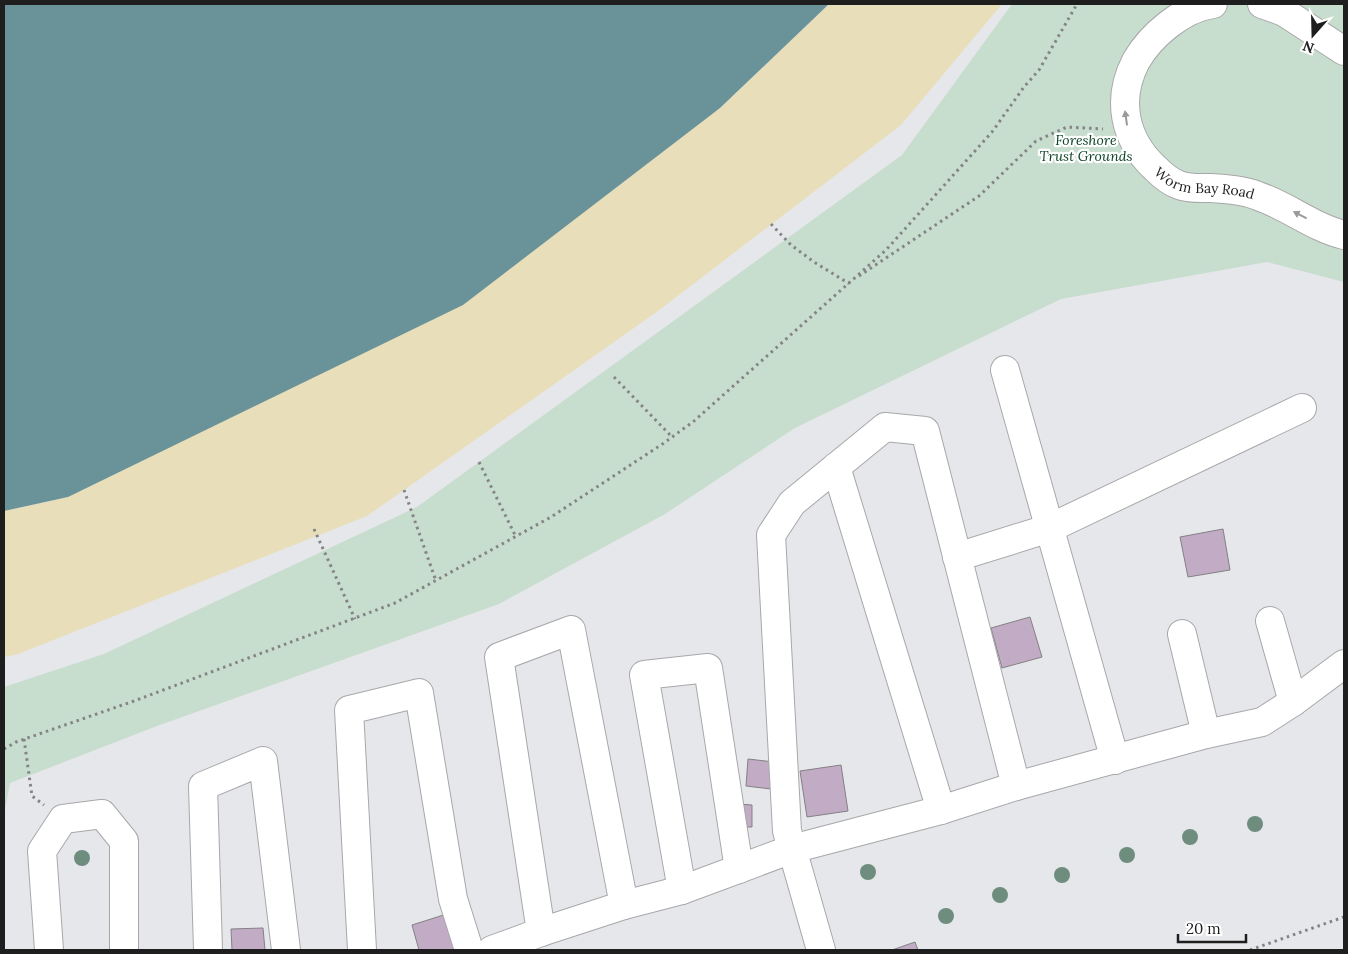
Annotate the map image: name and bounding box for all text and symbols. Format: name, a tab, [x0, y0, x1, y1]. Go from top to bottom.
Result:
north arrow	[1288, 10, 1338, 60]
text: N	[1300, 37, 1317, 58]
one-way arrow	[1122, 110, 1130, 126]
park label: Foreshore Trust Grounds	[1039, 131, 1133, 165]
street label: Worm Bay Road	[1151, 163, 1257, 203]
one-way arrow	[1293, 211, 1307, 219]
scale bar	[1178, 912, 1246, 944]
text: 20 m	[1186, 919, 1221, 938]

